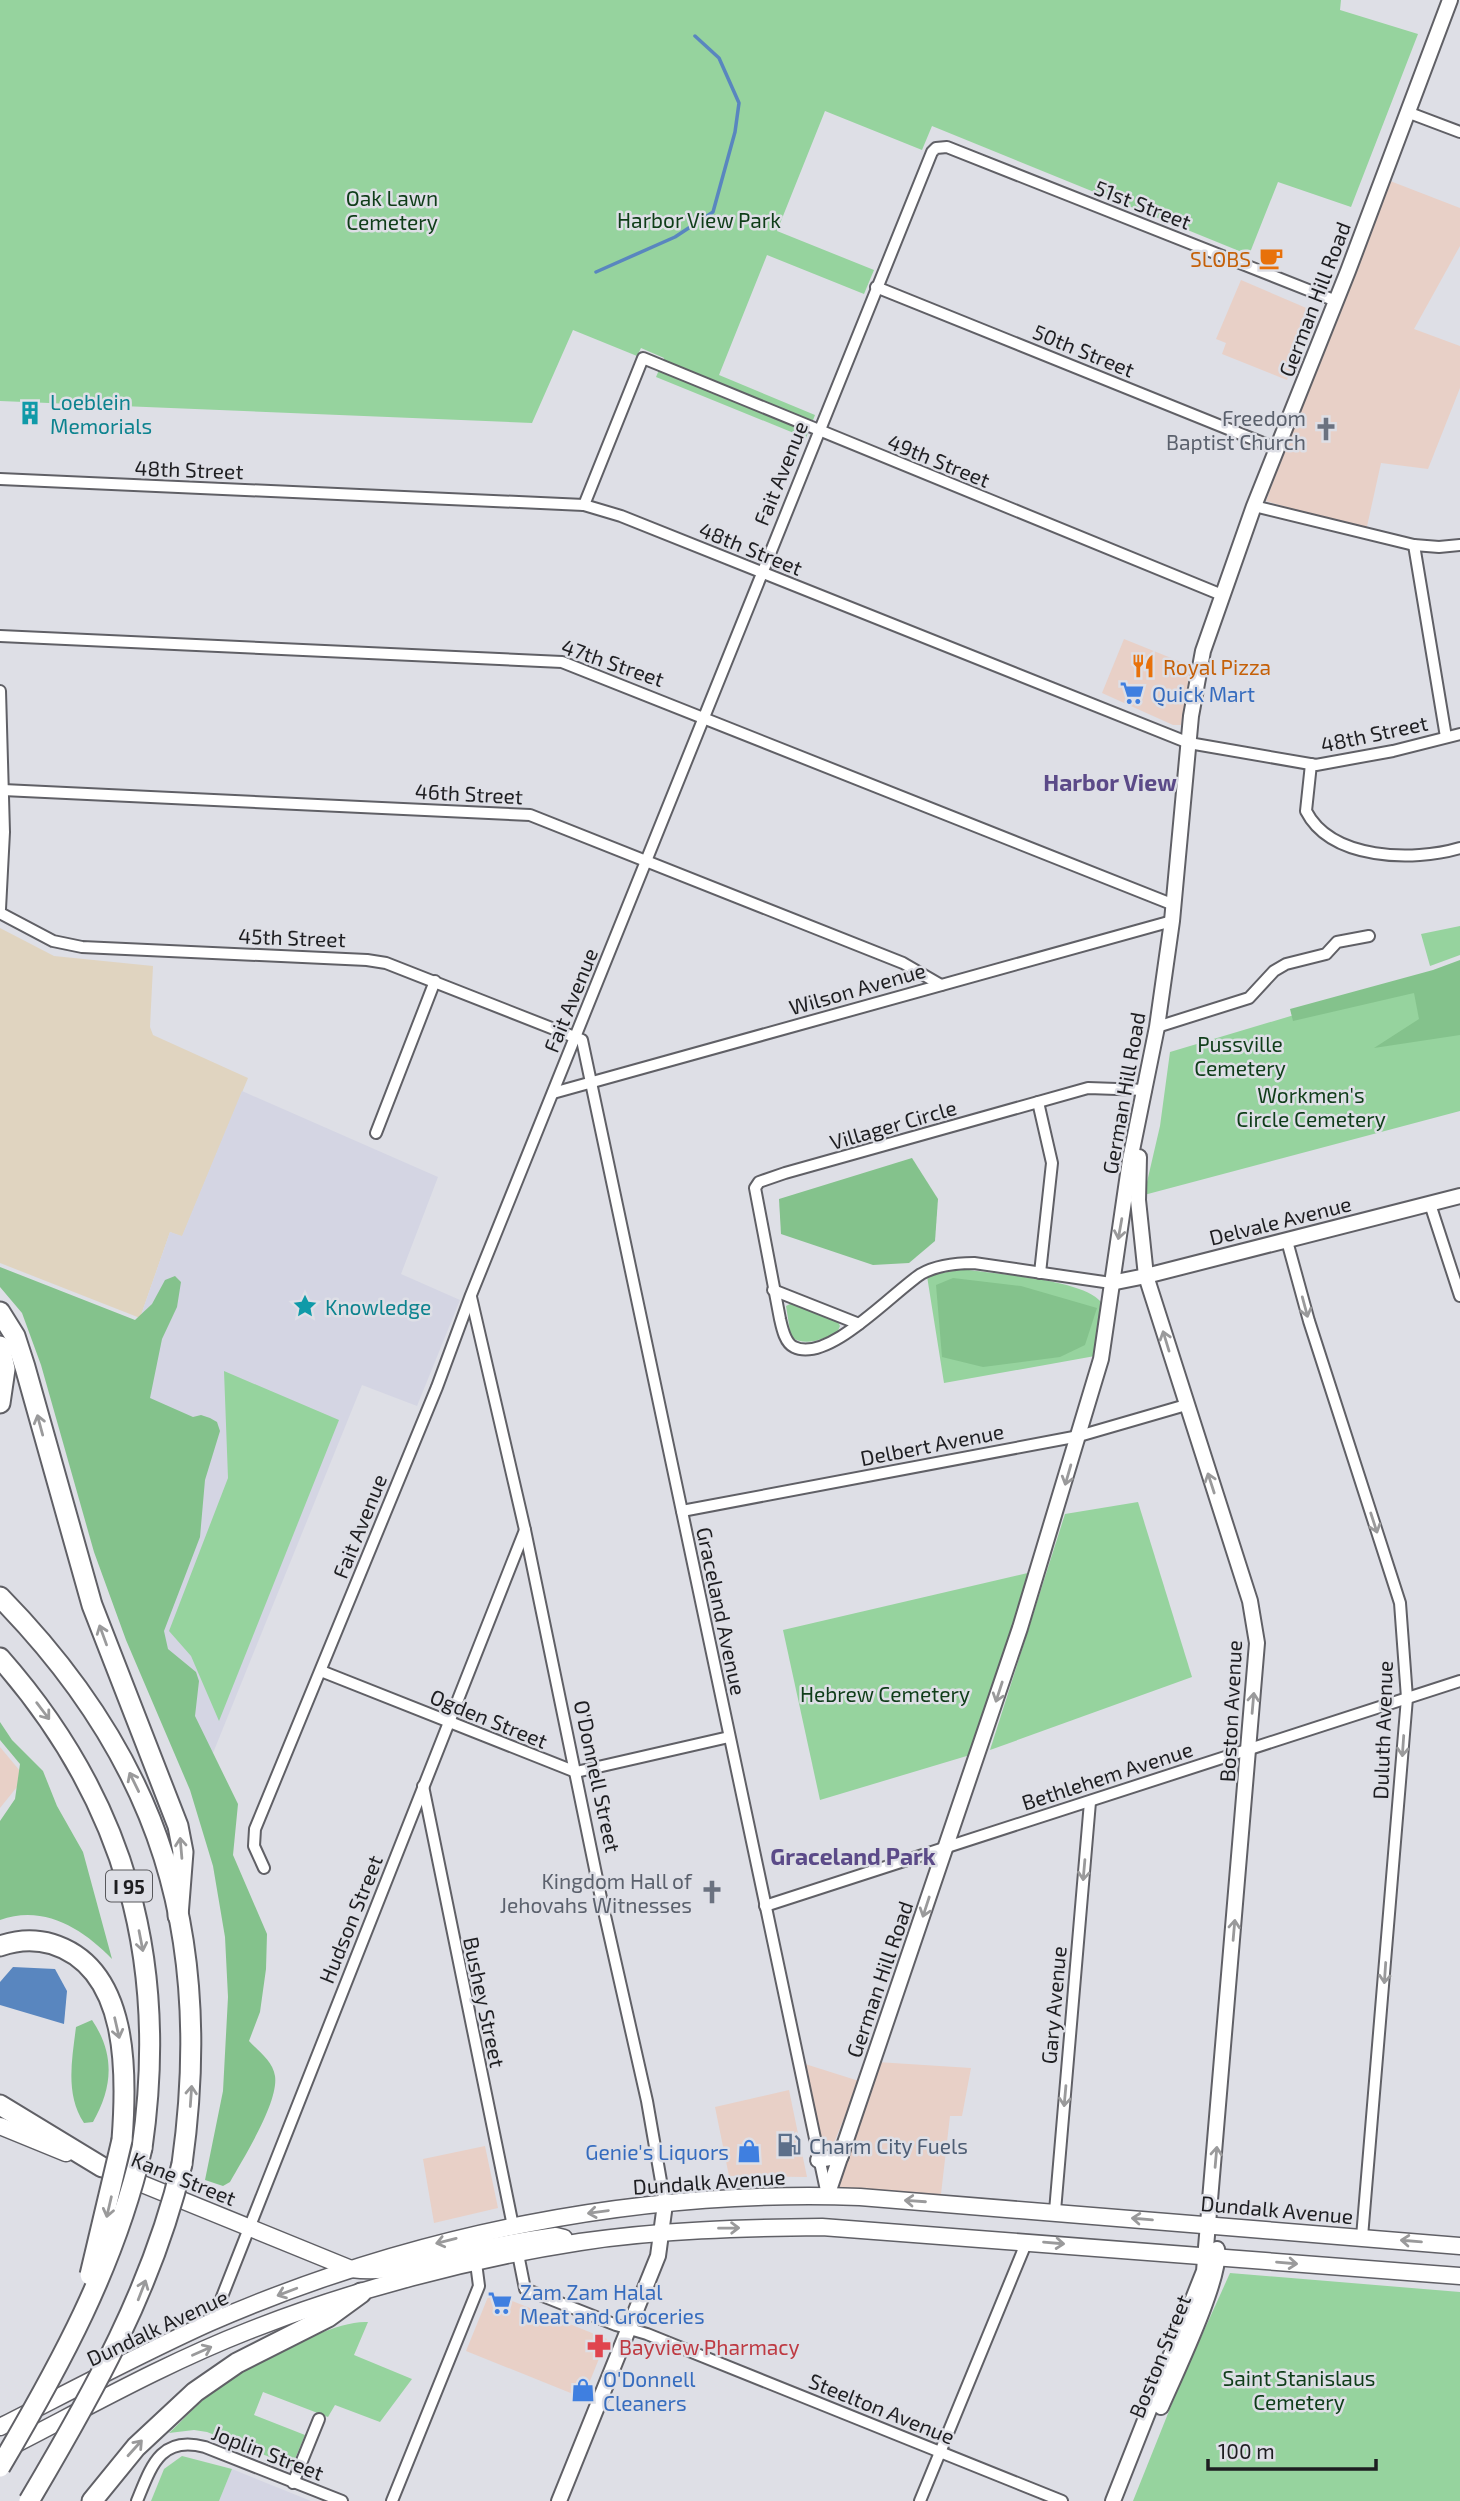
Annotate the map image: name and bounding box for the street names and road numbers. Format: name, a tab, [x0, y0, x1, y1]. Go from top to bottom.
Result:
street label: 51st Street	[1091, 174, 1195, 234]
street label: German Hill Road	[1273, 218, 1355, 380]
street label: 50th Street	[1030, 318, 1138, 382]
street label: Fait Avenue	[748, 417, 812, 529]
street label: 49th Street	[884, 428, 994, 492]
street label: 48th Street	[134, 455, 244, 483]
street label: 48th Street	[696, 516, 806, 580]
street label: 47th Street	[558, 633, 668, 691]
street label: 48th Street	[1318, 709, 1430, 757]
street label: 46th Street	[414, 778, 524, 808]
street label: 45th Street	[238, 923, 346, 951]
street label: Fait Avenue	[538, 944, 602, 1056]
street label: Wilson Avenue	[786, 957, 928, 1019]
street label: German Hill Road	[1096, 1010, 1150, 1176]
street label: Villager Circle	[827, 1094, 959, 1154]
street label: Delvale Avenue	[1206, 1190, 1354, 1250]
street label: Delbert Avenue	[858, 1418, 1006, 1470]
street label: Fait Avenue	[327, 1470, 391, 1582]
street label: Graceland Avenue	[692, 1525, 752, 1697]
street label: Boston Avenue	[1214, 1639, 1246, 1783]
street label: Duluth Avenue	[1367, 1660, 1397, 1800]
street label: Ogden Street	[427, 1683, 551, 1753]
street label: O'Donnell Street	[570, 1698, 626, 1854]
street label: Bethlehem Avenue	[1018, 1736, 1196, 1814]
street label: Hudson Street	[313, 1851, 387, 1987]
road number: I 95	[106, 1870, 152, 1902]
street label: German Hill Road	[840, 1897, 918, 2061]
street label: Bushey Street	[459, 1934, 511, 2070]
street label: Gary Avenue	[1035, 1945, 1071, 2065]
street label: Kane Street	[128, 2146, 240, 2210]
street label: Dundalk Avenue	[632, 2163, 786, 2199]
street label: Dundalk Avenue	[1200, 2190, 1354, 2228]
street label: Dundalk Avenue	[82, 2283, 232, 2371]
street label: Boston Street	[1123, 2291, 1195, 2421]
street label: Steelton Avenue	[805, 2367, 959, 2449]
street label: Joplin Street	[208, 2419, 328, 2485]

